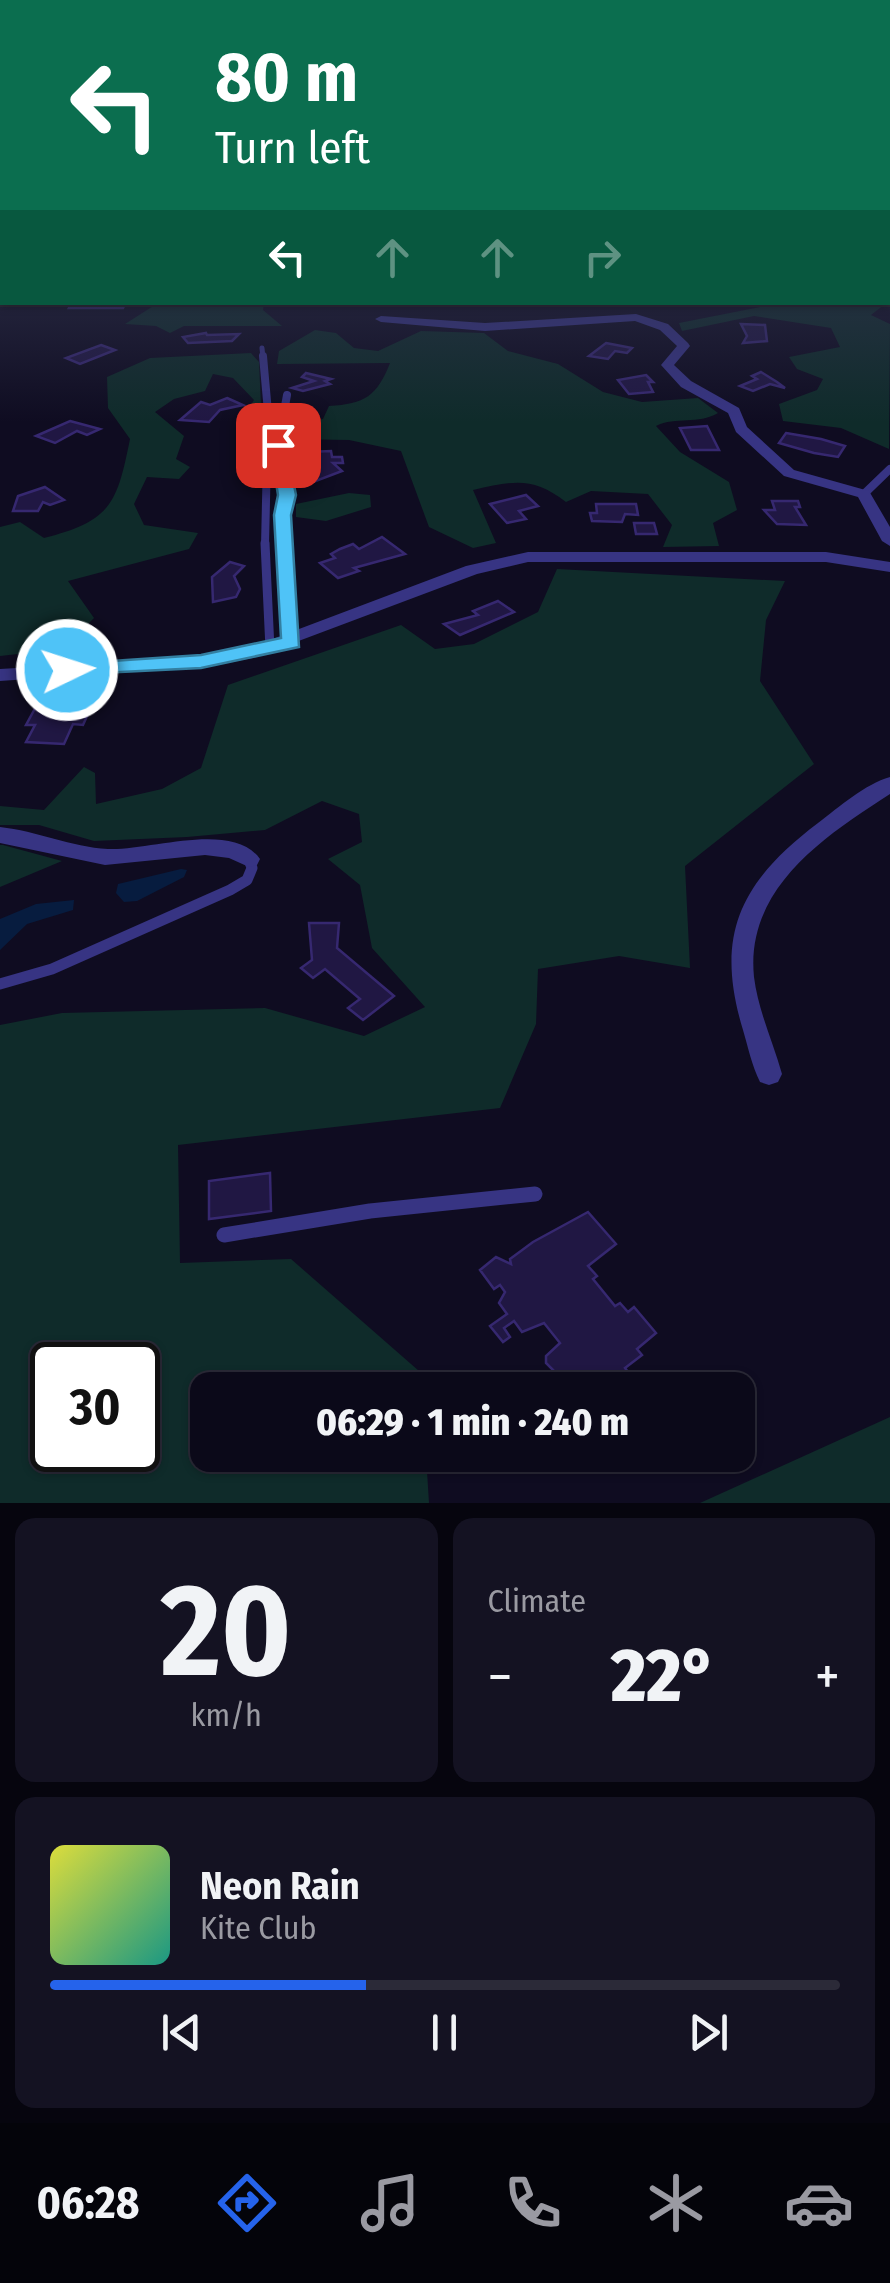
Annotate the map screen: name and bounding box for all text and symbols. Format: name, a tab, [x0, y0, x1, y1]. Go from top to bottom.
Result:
text: 80 m	[215, 36, 358, 120]
icon: left	[50, 40, 180, 170]
text: Turn left	[215, 121, 370, 175]
icon: left	[260, 230, 315, 285]
icon: ahead	[365, 230, 420, 285]
icon: ahead	[470, 230, 525, 285]
icon: right	[575, 230, 630, 285]
pin	[236, 403, 321, 488]
icon: arrive	[251, 418, 306, 473]
position arrow	[15, 618, 119, 722]
speed limit sign: 30	[30, 1342, 160, 1472]
text: 06:29 · 1 min · 240 m	[316, 1399, 629, 1445]
text: 20	[161, 1553, 292, 1709]
text: Climate	[488, 1582, 586, 1620]
text: 22°	[611, 1631, 716, 1721]
text: −	[488, 1644, 512, 1710]
text: +	[815, 1644, 840, 1710]
text: km/h	[191, 1696, 262, 1734]
text: Neon Rain	[200, 1863, 360, 1909]
text: Kite Club	[200, 1909, 316, 1947]
icon: previous	[154, 2005, 209, 2060]
icon: pause	[417, 2005, 472, 2060]
icon: next	[681, 2005, 736, 2060]
icon: directions	[212, 2168, 282, 2238]
icon: music	[355, 2168, 425, 2238]
icon: phone	[498, 2168, 568, 2238]
icon: climate	[641, 2168, 711, 2238]
icon: car	[784, 2168, 854, 2238]
text: 06:28	[36, 2176, 139, 2230]

